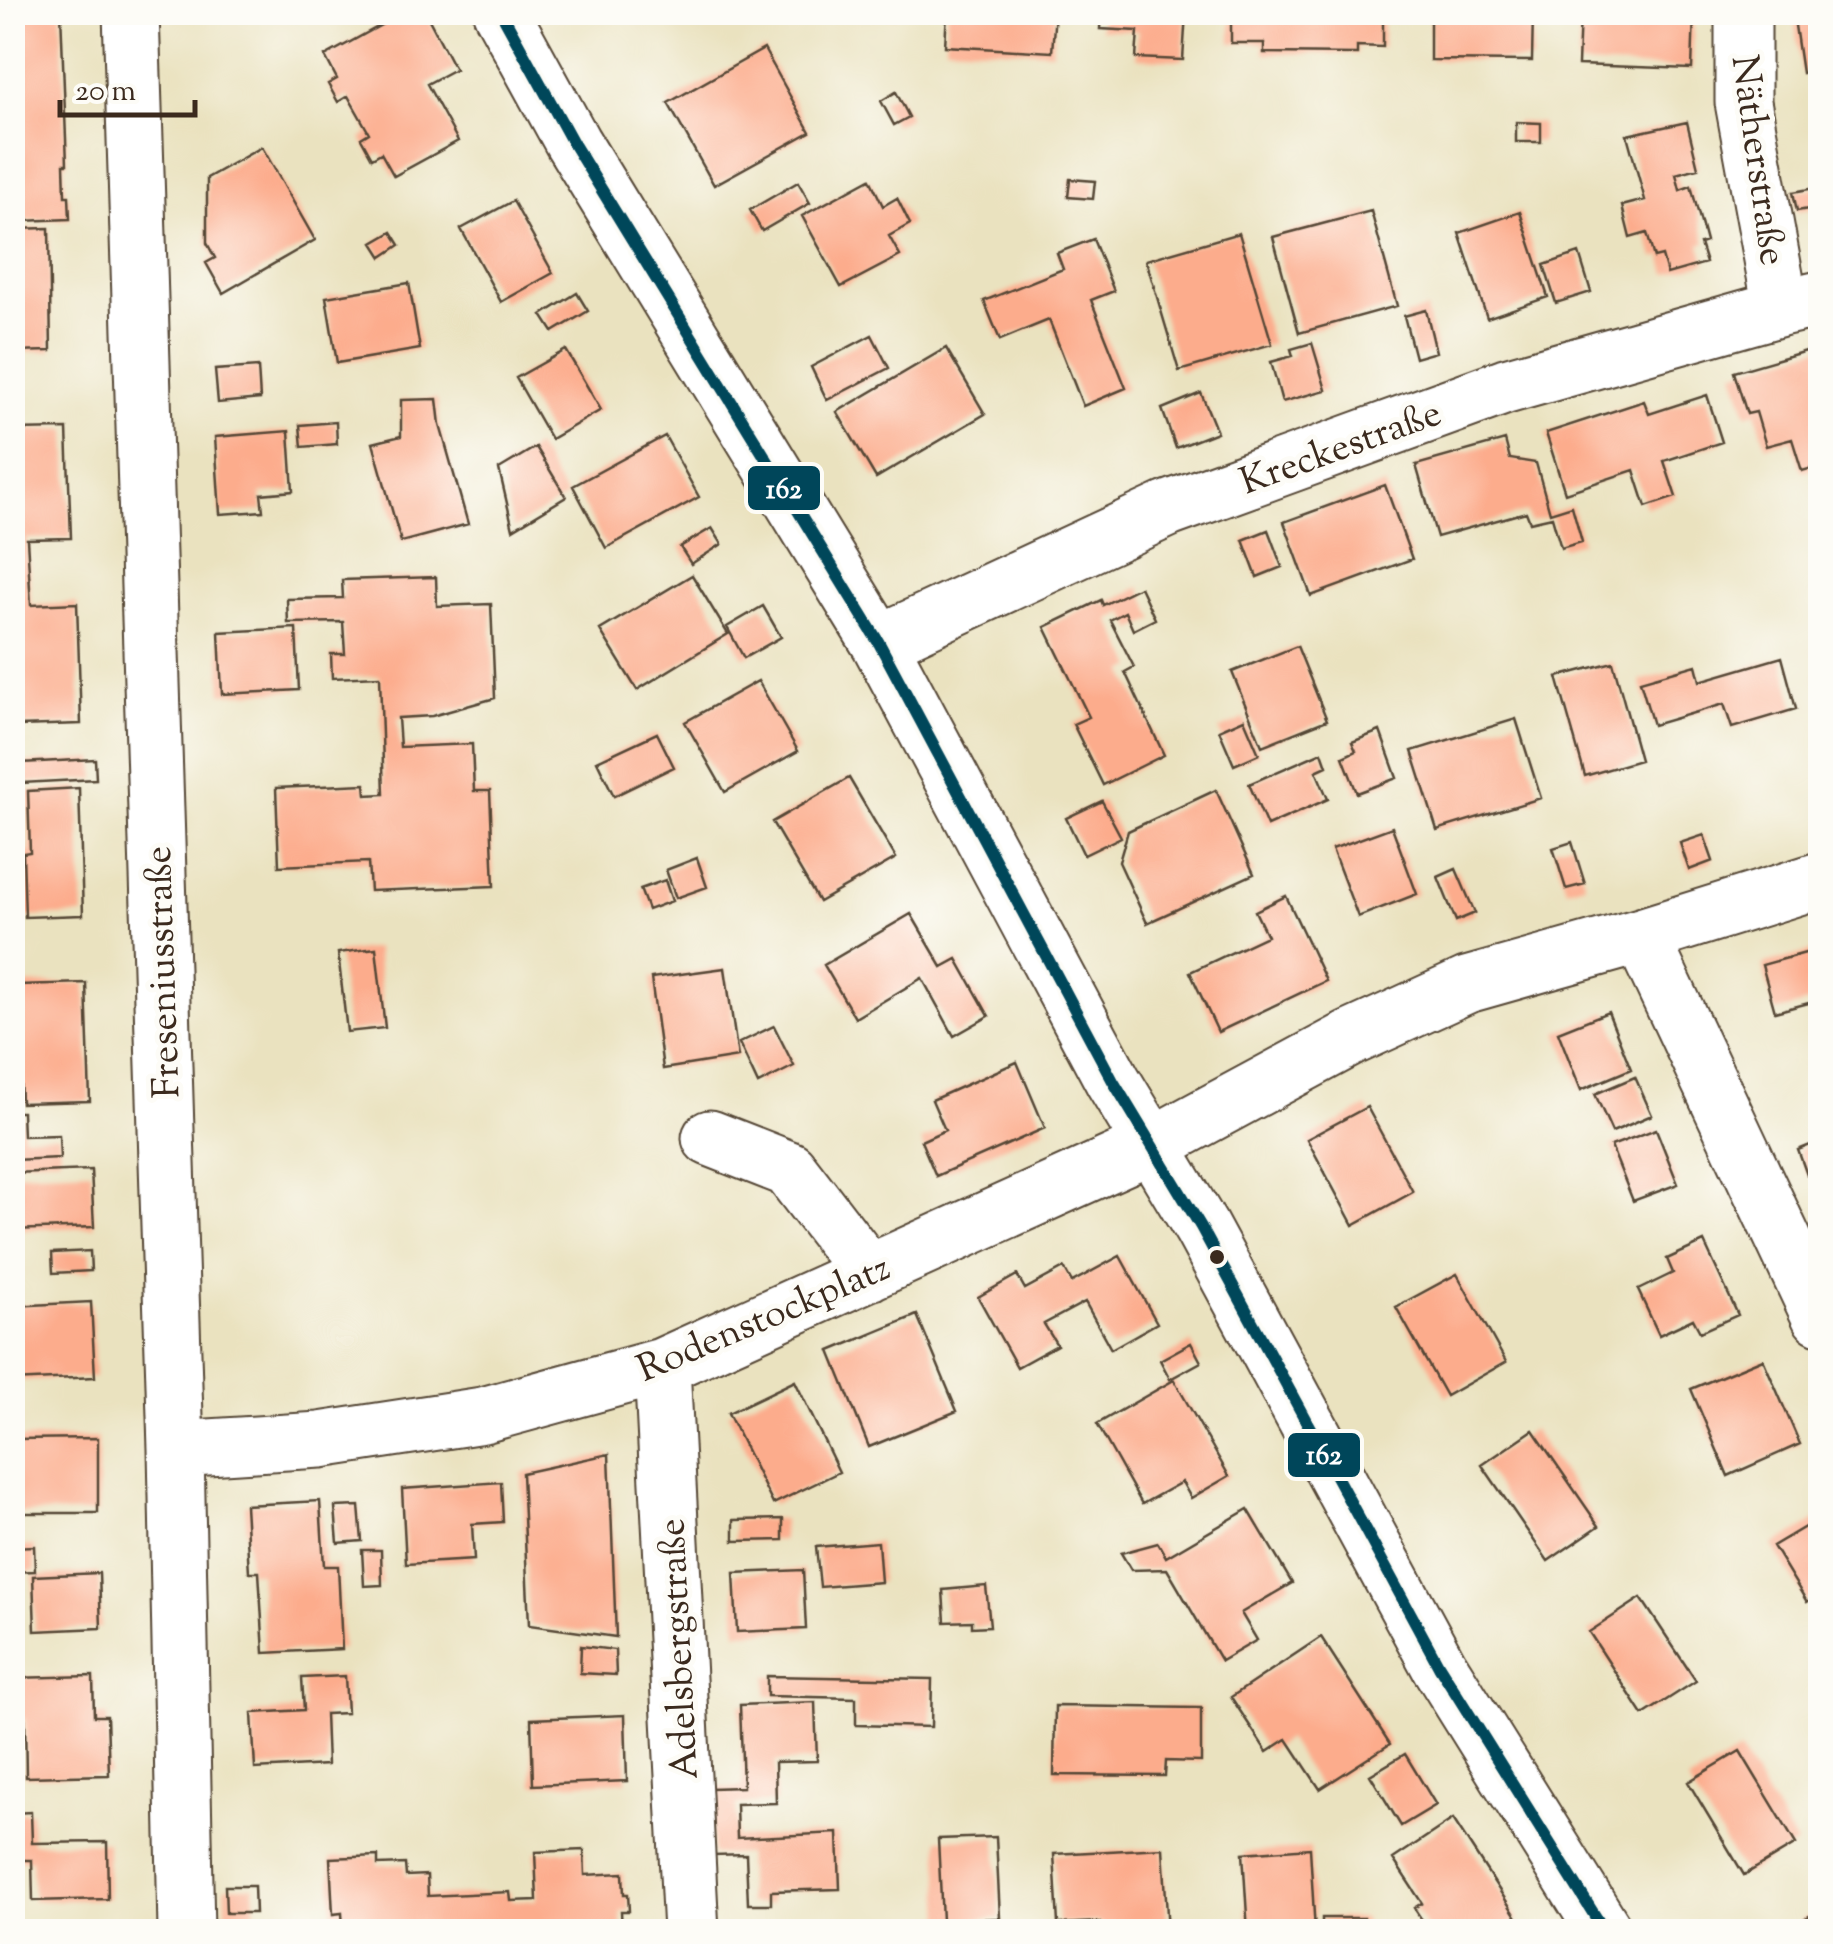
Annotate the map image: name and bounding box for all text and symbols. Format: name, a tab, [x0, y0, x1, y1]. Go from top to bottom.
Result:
street label: Nätherstraße	[1715, 52, 1798, 269]
scale bar	[60, 55, 195, 117]
text: 20 m	[75, 71, 136, 114]
street label: Kreckestraße	[1233, 388, 1450, 511]
line badge: 162	[746, 464, 822, 512]
text: 162	[766, 471, 803, 511]
street label: Freseniusstraße	[134, 845, 196, 1099]
street label: Rodenstockplatz	[630, 1243, 900, 1398]
unlabelled marker	[1207, 1247, 1227, 1267]
line badge: 162	[1286, 1431, 1362, 1479]
text: 162	[1306, 1437, 1343, 1477]
street label: Adelsbergstraße	[647, 1517, 715, 1781]

